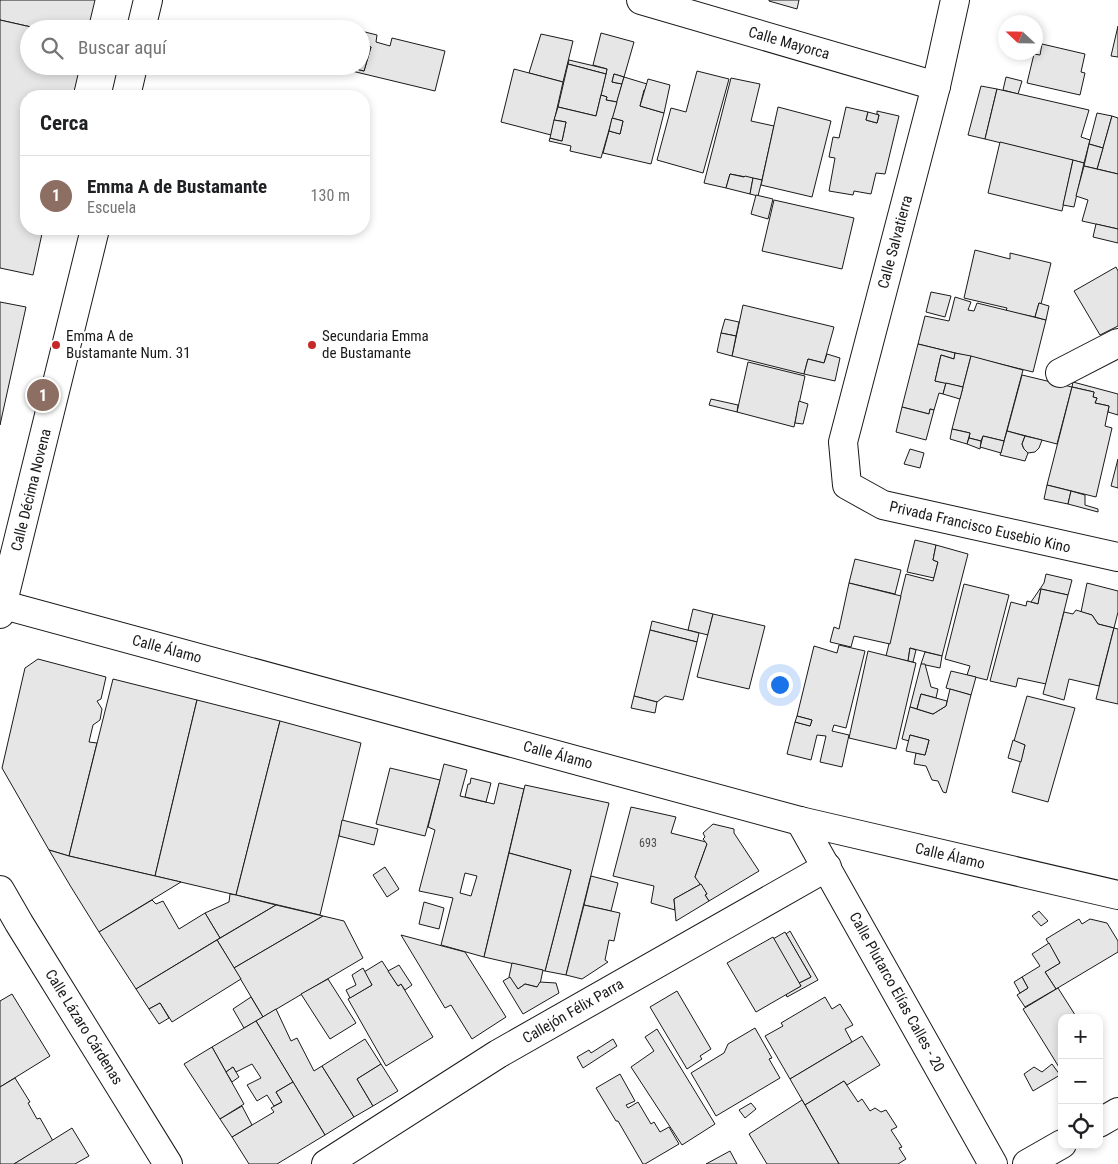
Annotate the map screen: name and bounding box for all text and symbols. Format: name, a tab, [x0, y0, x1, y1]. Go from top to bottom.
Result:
north arrow	[998, 15, 1043, 60]
search box	[20, 20, 370, 75]
street label: Calle Mayorca	[746, 23, 832, 63]
icon: search	[38, 34, 66, 62]
text: Buscar aquí	[78, 36, 167, 59]
text: Cerca	[40, 111, 88, 135]
text: Emma A de Bustamante	[87, 175, 267, 198]
text: 1	[52, 186, 60, 205]
text: 130 m	[311, 186, 350, 205]
street label: Calle Salvatierra	[874, 193, 916, 291]
text: Escuela	[87, 198, 136, 217]
place label: Emma A de Bustamante Num. 31	[66, 327, 191, 362]
place label: Secundaria Emma de Bustamante	[322, 327, 429, 362]
marker: Emma A de Bustamante Num. 31	[50, 339, 62, 351]
marker: Secundaria Emma de Bustamante	[306, 339, 318, 351]
pin: 1	[27, 376, 59, 414]
street label: Calle Décima Novena	[7, 427, 55, 553]
street label: Privada Francisco Eusebio Kino	[888, 497, 1072, 557]
street label: Calle Álamo	[130, 631, 204, 667]
your location	[767, 672, 793, 698]
street label: Calle Álamo	[521, 737, 595, 773]
house number: 693	[639, 836, 657, 850]
street label: Calle Álamo	[913, 839, 987, 873]
street label: Calle Plutarco Elías Calles - 20	[846, 909, 948, 1075]
street label: Calle Lázaro Cárdenas	[41, 966, 127, 1088]
street label: Callejón Félix Parra	[519, 975, 627, 1047]
map controls	[1058, 1014, 1103, 1149]
button: +	[1058, 1014, 1103, 1059]
button: −	[1058, 1059, 1103, 1104]
button: locate	[1058, 1104, 1103, 1149]

